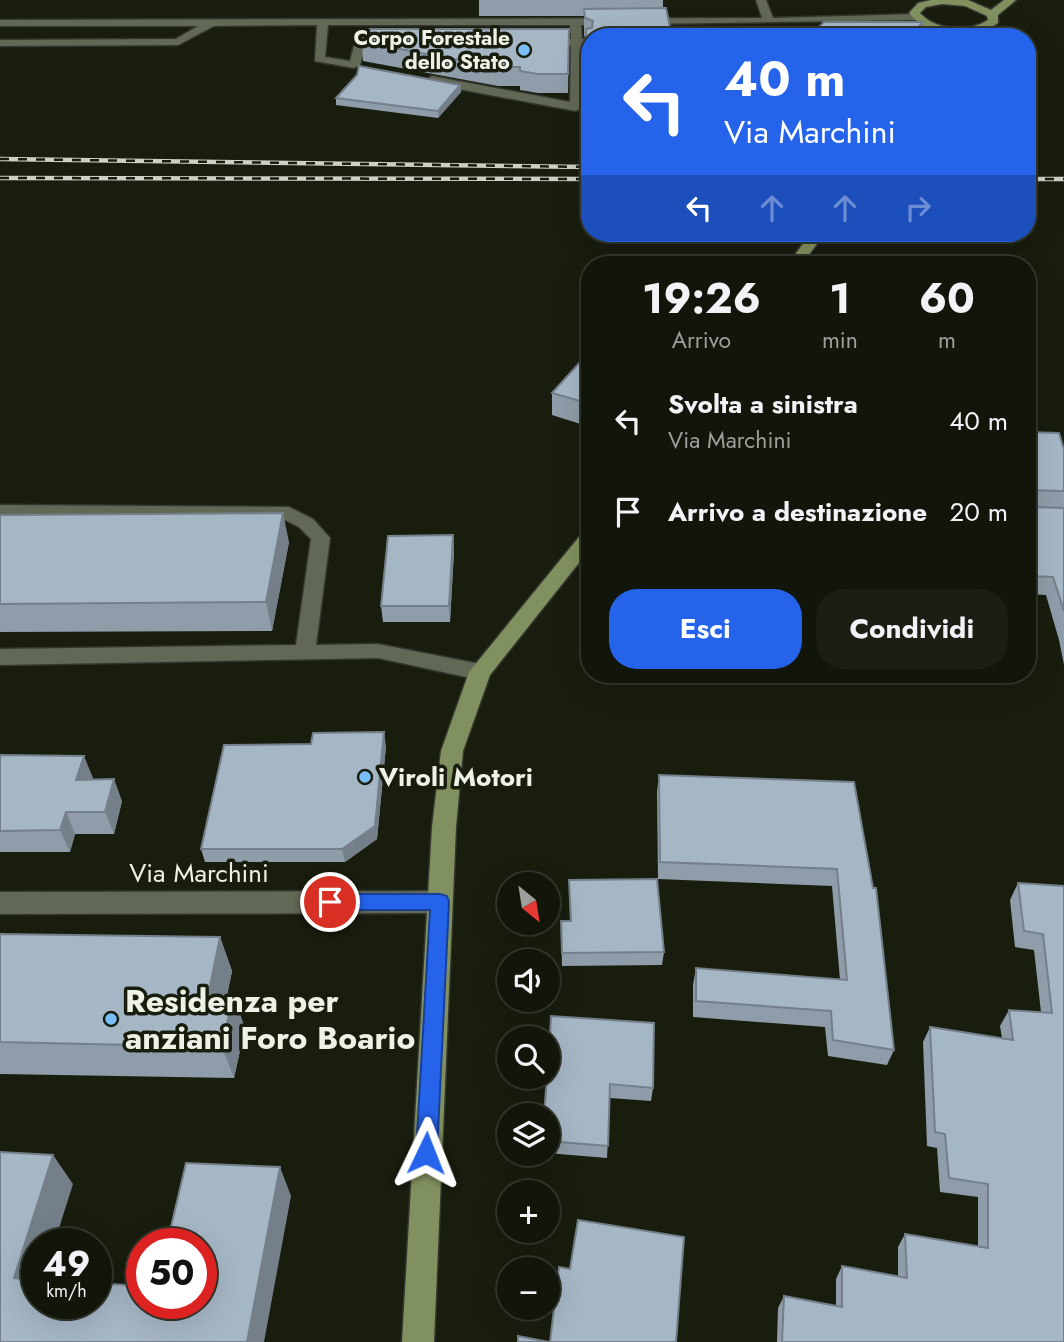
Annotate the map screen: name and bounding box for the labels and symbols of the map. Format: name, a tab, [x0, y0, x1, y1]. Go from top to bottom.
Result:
place label: Corpo Forestale dello Stato	[354, 23, 510, 77]
marker: Corpo Forestale dello Stato	[516, 42, 532, 58]
place label: Viroli Motori	[378, 758, 533, 796]
marker: Viroli Motori	[357, 769, 373, 785]
street label: Via Marchini	[129, 854, 269, 892]
pin	[300, 872, 360, 932]
north arrow	[497, 872, 560, 934]
place label: Residenza per anziani Foro Boario	[125, 978, 415, 1061]
marker: Residenza per anziani Foro Boario	[103, 1011, 119, 1027]
position arrow	[389, 1116, 463, 1190]
speed limit sign: 50	[126, 1228, 217, 1319]

